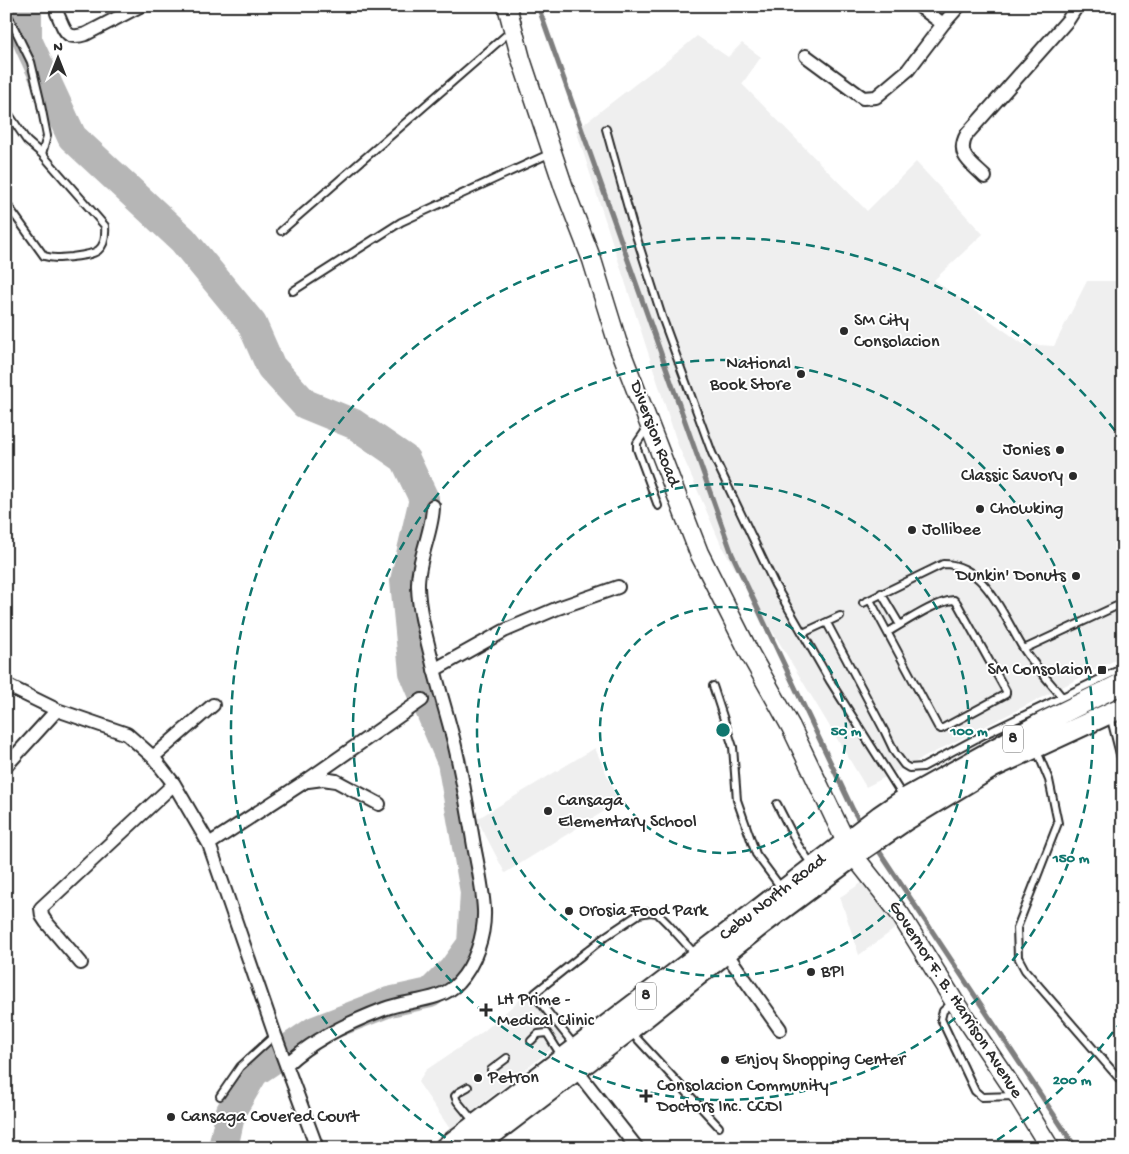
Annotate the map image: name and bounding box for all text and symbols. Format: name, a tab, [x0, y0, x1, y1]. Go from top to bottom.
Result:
north arrow	[32, 32, 82, 82]
text: N	[53, 39, 63, 56]
place label: SM City Consolacion	[854, 311, 940, 353]
marker: SM City Consolacion	[838, 325, 850, 337]
place label: National Book Store	[709, 354, 792, 396]
marker: National Book Store	[795, 368, 807, 380]
street label: Diversion Road	[624, 377, 684, 491]
place label: Jonies	[1003, 440, 1051, 461]
marker: Jonies	[1054, 444, 1066, 456]
place label: Classic Savory	[961, 466, 1063, 487]
marker: Classic Savory	[1067, 470, 1079, 482]
place label: Chowking	[990, 499, 1063, 520]
marker: Chowking	[974, 503, 986, 515]
place label: Jollibee	[922, 520, 982, 541]
marker: Jollibee	[906, 524, 918, 536]
place label: Dunkin' Donuts	[955, 566, 1067, 587]
marker: Dunkin' Donuts	[1070, 570, 1082, 582]
place label: SM Consolaion	[988, 660, 1092, 681]
marker: SM Consolaion	[1096, 664, 1108, 676]
centre of rings	[714, 721, 732, 739]
text: 50 m	[831, 723, 862, 741]
text: 100 m	[949, 723, 988, 741]
road number: 8	[1003, 726, 1023, 752]
place label: Cansaga Elementary School	[558, 791, 697, 833]
marker: Cansaga Elementary School	[542, 805, 554, 817]
street label: Cebu North Road	[716, 849, 832, 946]
text: 150 m	[1052, 850, 1090, 868]
street label: Governor F. B. Harrison Avenue	[883, 897, 1027, 1103]
place label: Orosia Food Park	[579, 901, 709, 922]
marker: Orosia Food Park	[563, 905, 575, 917]
place label: BPI	[820, 962, 844, 983]
marker: BPI	[805, 966, 817, 978]
road number: 8	[636, 982, 656, 1009]
place label: LH Prime - Medical Clinic	[497, 990, 595, 1032]
marker: LH Prime - Medical Clinic	[479, 1003, 493, 1017]
place label: Enjoy Shopping Center	[735, 1050, 907, 1071]
marker: Enjoy Shopping Center	[719, 1054, 731, 1066]
place label: Petron	[487, 1068, 539, 1089]
marker: Petron	[472, 1072, 484, 1084]
text: 200 m	[1053, 1072, 1092, 1090]
place label: Consolacion Community Doctors Inc. CCDI	[656, 1076, 829, 1118]
marker: Consolacion Community Doctors Inc. CCDI	[639, 1089, 653, 1103]
place label: Cansaga Covered Court	[181, 1107, 360, 1128]
marker: Cansaga Covered Court	[165, 1111, 177, 1123]

